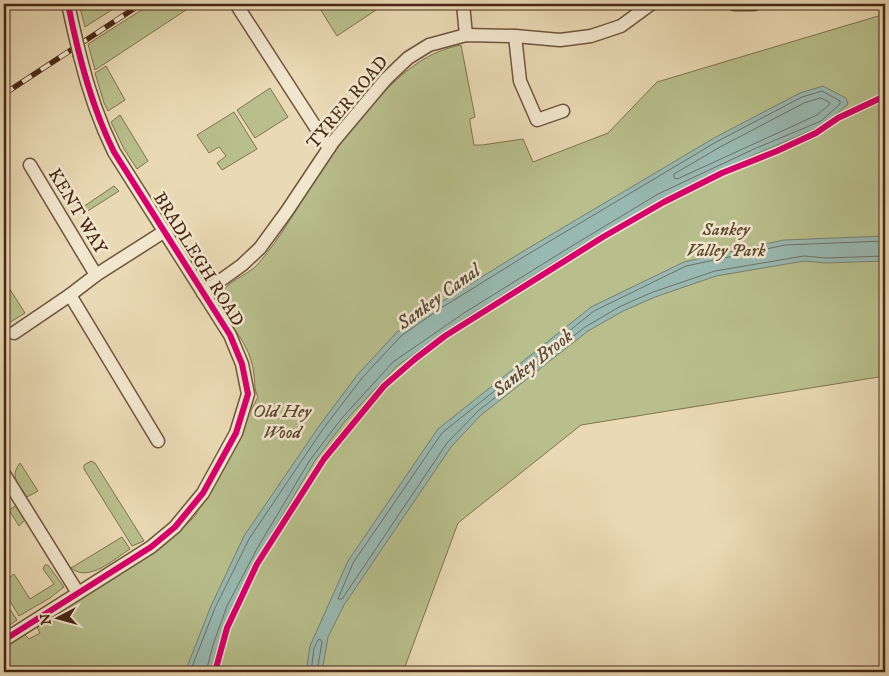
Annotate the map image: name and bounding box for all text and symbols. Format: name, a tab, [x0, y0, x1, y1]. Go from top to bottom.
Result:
street label: TYRER ROAD	[302, 52, 393, 154]
street label: KENT WAY	[43, 165, 112, 259]
street label: BRADLEGH ROAD	[148, 188, 248, 331]
park label: Sankey Valley Park	[687, 219, 766, 262]
water label: Sankey Canal	[392, 258, 487, 336]
water label: Sankey Brook	[487, 325, 578, 402]
park label: Old Hey Wood	[253, 401, 312, 444]
north arrow	[32, 594, 82, 644]
text: N	[36, 612, 56, 626]

